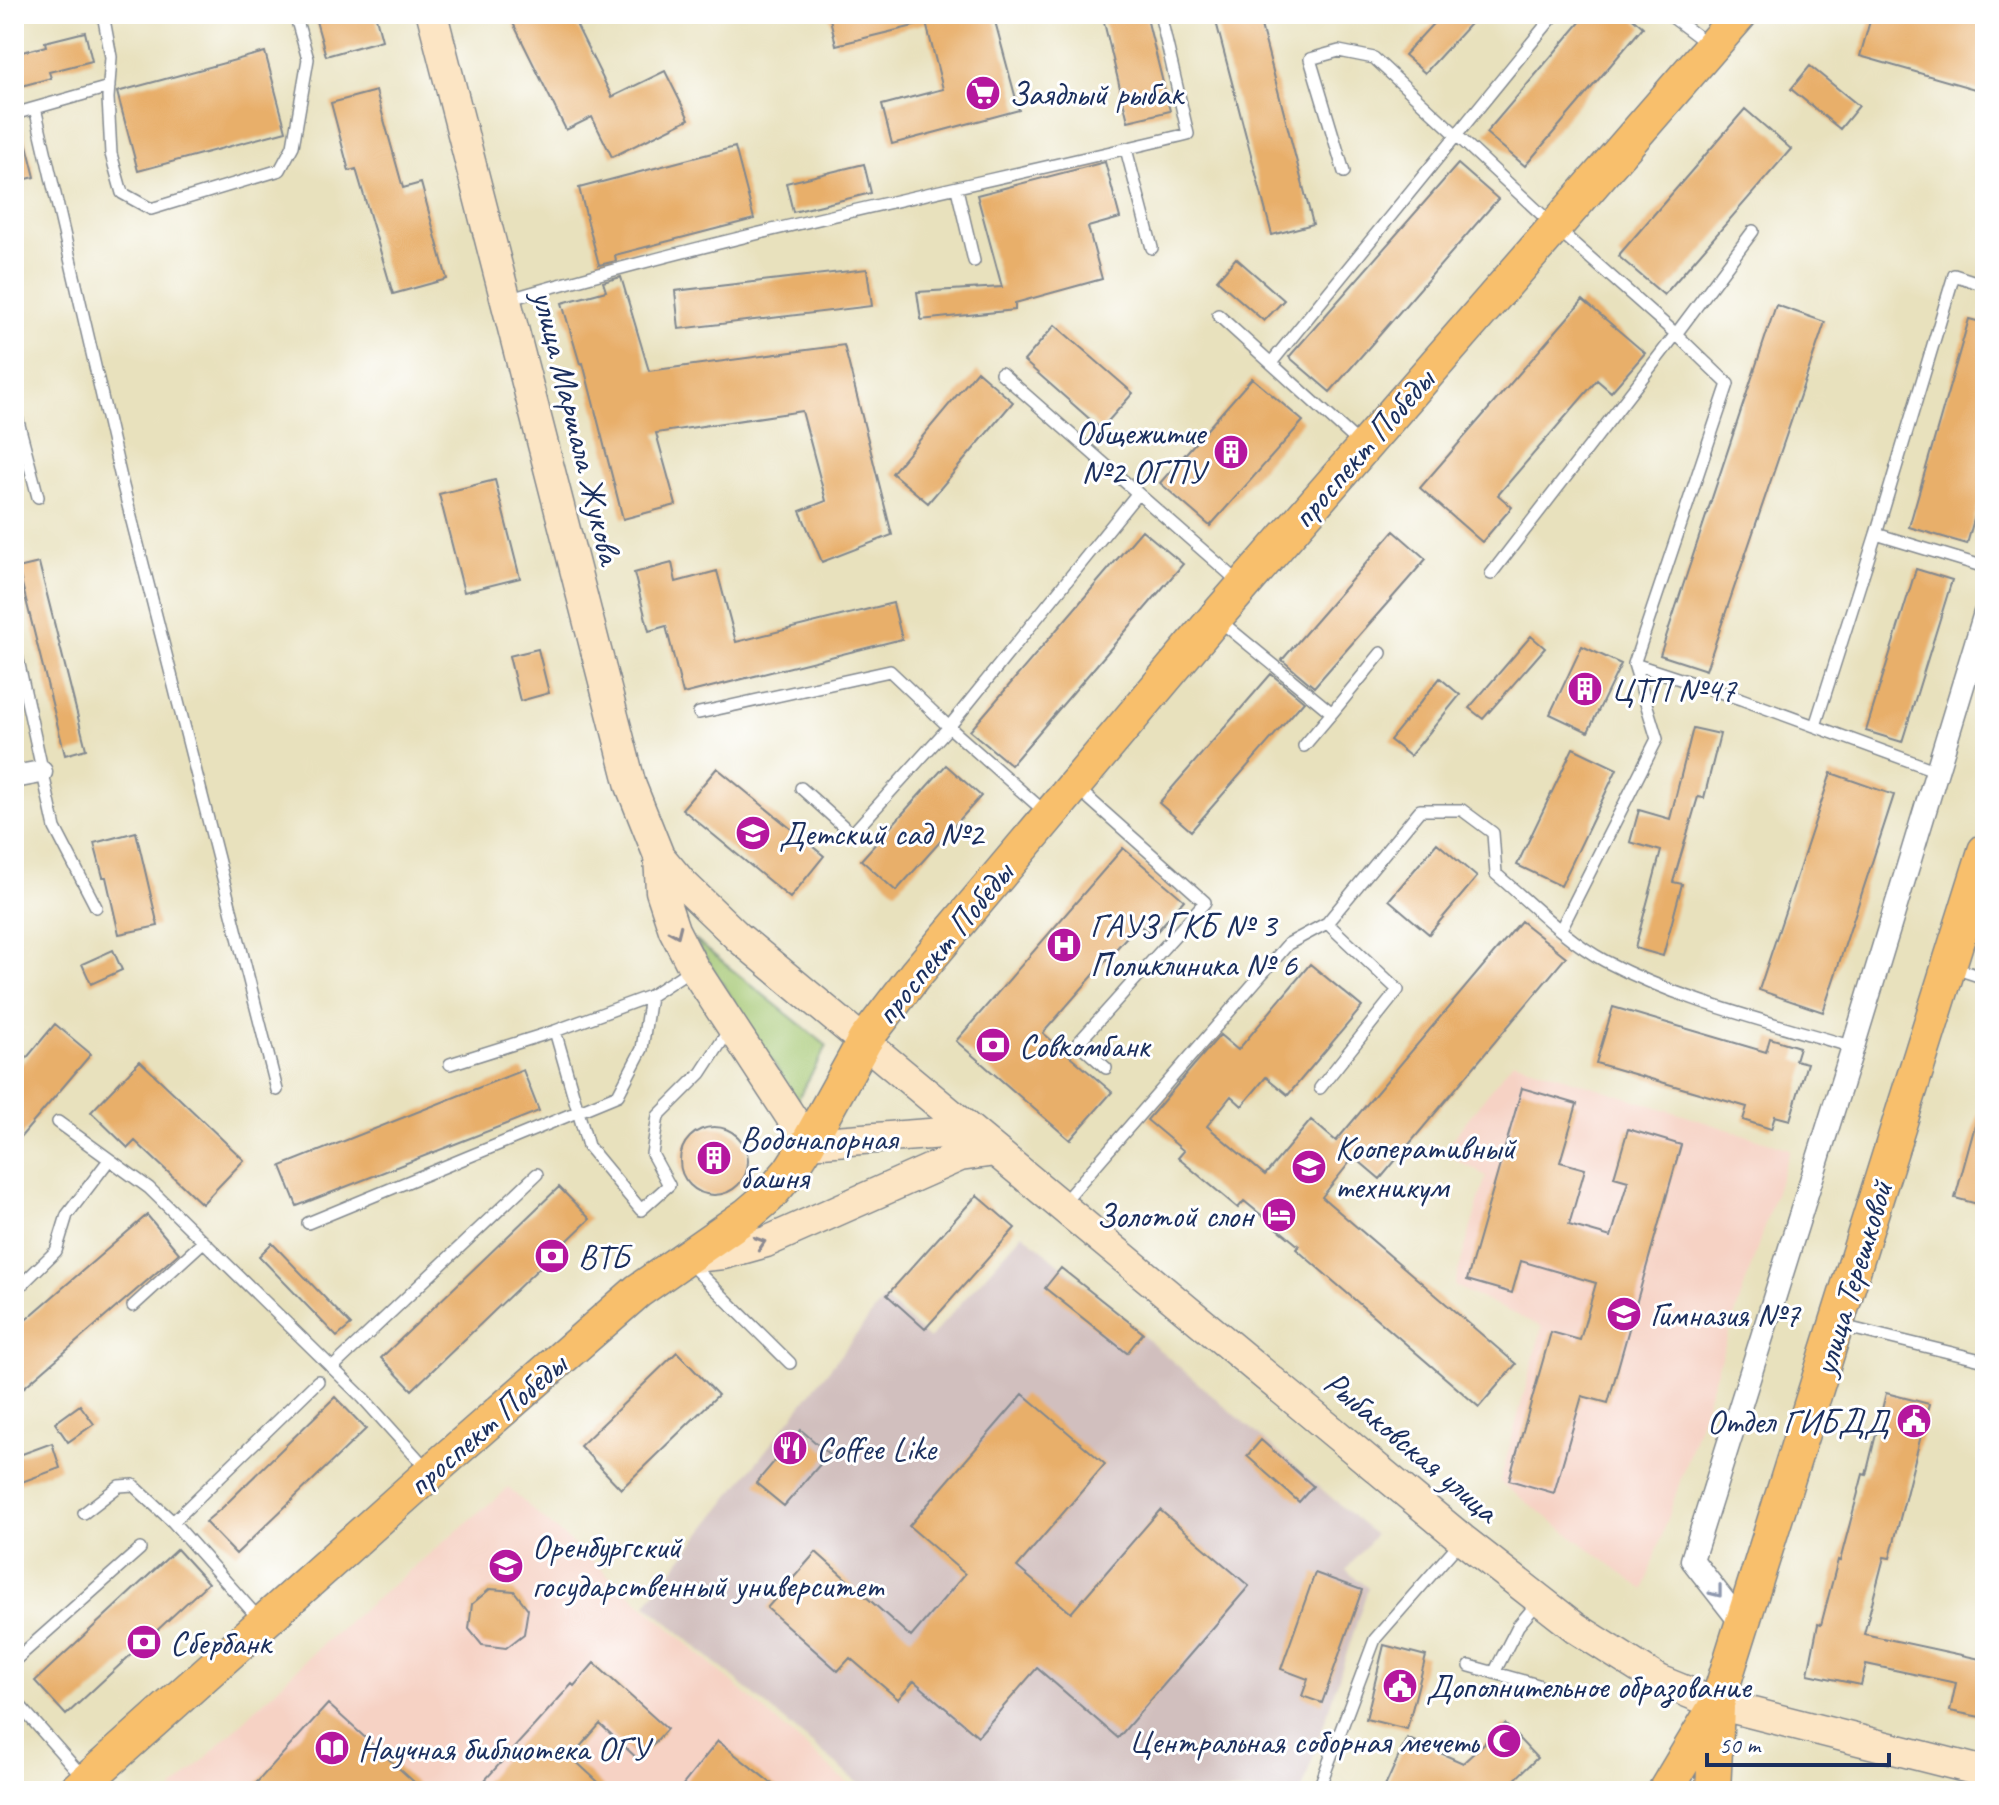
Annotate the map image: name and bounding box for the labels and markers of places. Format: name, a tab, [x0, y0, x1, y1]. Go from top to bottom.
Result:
place label: Заядлый рыбак	[1009, 72, 1185, 115]
supermarket icon: Заядлый рыбак	[964, 74, 1002, 112]
place label: Общежитие №2 ОГПУ	[1076, 411, 1210, 493]
building icon: Общежитие №2 ОГПУ	[1212, 433, 1250, 471]
place label: ЦТП №47	[1611, 668, 1738, 711]
building icon: ЦТП №47	[1566, 670, 1604, 708]
place label: Детский сад №2	[779, 812, 986, 855]
school or university icon: Детский сад №2	[734, 814, 772, 852]
place label: ГАУЗ ГКБ № 3 Поликлиника № 6	[1090, 904, 1299, 986]
hospital icon: ГАУЗ ГКБ № 3 Поликлиника № 6	[1045, 926, 1083, 964]
place label: Совкомбанк	[1019, 1024, 1152, 1067]
bank icon: Совкомбанк	[974, 1026, 1012, 1064]
place label: Водонапорная башня	[740, 1117, 900, 1199]
place label: Кооперативный техникум	[1335, 1126, 1517, 1208]
building icon: Водонапорная башня	[695, 1139, 733, 1177]
school or university icon: Кооперативный техникум	[1290, 1148, 1328, 1186]
place label: Золотой слон	[1096, 1194, 1256, 1237]
hotel icon: Золотой слон	[1260, 1196, 1298, 1234]
place label: ВТБ	[578, 1235, 633, 1278]
bank icon: ВТБ	[533, 1237, 571, 1275]
place label: Гимназия №7	[1650, 1293, 1802, 1336]
school or university icon: Гимназия №7	[1605, 1295, 1643, 1333]
place label: Отдел ГИБДД	[1707, 1400, 1890, 1443]
public building icon: Отдел ГИБДД	[1895, 1402, 1933, 1440]
place label: Coffee Like	[816, 1427, 938, 1470]
restaurant icon: Coffee Like	[771, 1429, 809, 1467]
place label: Оренбургский государственный университет	[532, 1525, 885, 1607]
school or university icon: Оренбургский государственный университет	[487, 1547, 525, 1585]
place label: Сбербанк	[170, 1621, 273, 1664]
bank icon: Сбербанк	[125, 1623, 163, 1661]
place label: Дополнительное образование	[1426, 1665, 1752, 1708]
public building icon: Дополнительное образование	[1381, 1667, 1419, 1705]
place label: Центральная соборная мечеть	[1129, 1720, 1481, 1763]
mosque icon: Центральная соборная мечеть	[1485, 1722, 1523, 1760]
place label: Научная библиотека ОГУ	[358, 1727, 654, 1770]
library icon: Научная библиотека ОГУ	[313, 1729, 351, 1767]

